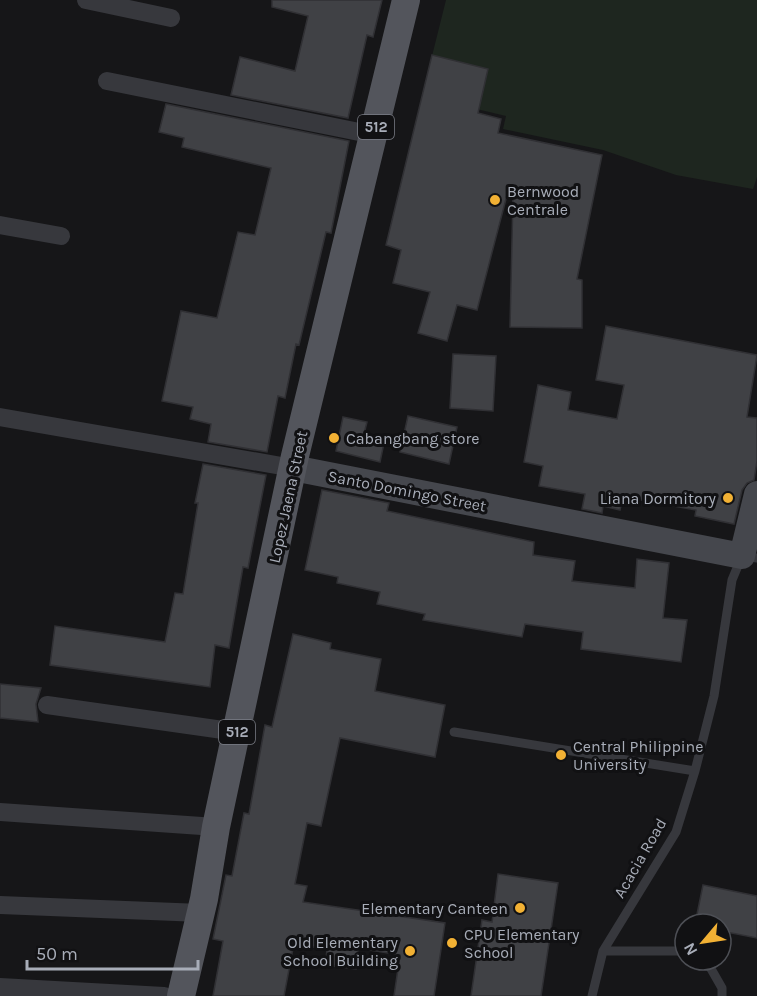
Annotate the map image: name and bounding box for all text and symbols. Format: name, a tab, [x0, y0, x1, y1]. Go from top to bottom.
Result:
road number: 512	[358, 115, 394, 139]
place label: Bernwood Centrale	[507, 182, 579, 219]
marker: Bernwood Centrale	[488, 193, 502, 207]
street label: Lopez Jaena Street	[265, 429, 311, 565]
place label: Cabangbang store	[346, 429, 480, 448]
marker: Cabangbang store	[327, 431, 341, 445]
street label: Santo Domingo Street	[326, 466, 488, 516]
place label: Liana Dormitory	[600, 489, 717, 508]
marker: Liana Dormitory	[721, 491, 735, 505]
road number: 512	[219, 720, 255, 744]
place label: Central Philippine University	[573, 737, 703, 774]
marker: Central Philippine University	[554, 748, 568, 762]
street label: Acacia Road	[610, 815, 670, 901]
place label: Elementary Canteen	[361, 899, 508, 918]
marker: Elementary Canteen	[513, 901, 527, 915]
north arrow	[673, 912, 733, 972]
place label: CPU Elementary School	[464, 925, 580, 962]
scale bar	[27, 933, 198, 971]
place label: Old Elementary School Building	[283, 933, 399, 970]
marker: CPU Elementary School	[445, 936, 459, 950]
text: N	[679, 939, 701, 959]
text: 50 m	[36, 943, 78, 965]
marker: Old Elementary School Building	[403, 944, 417, 958]

